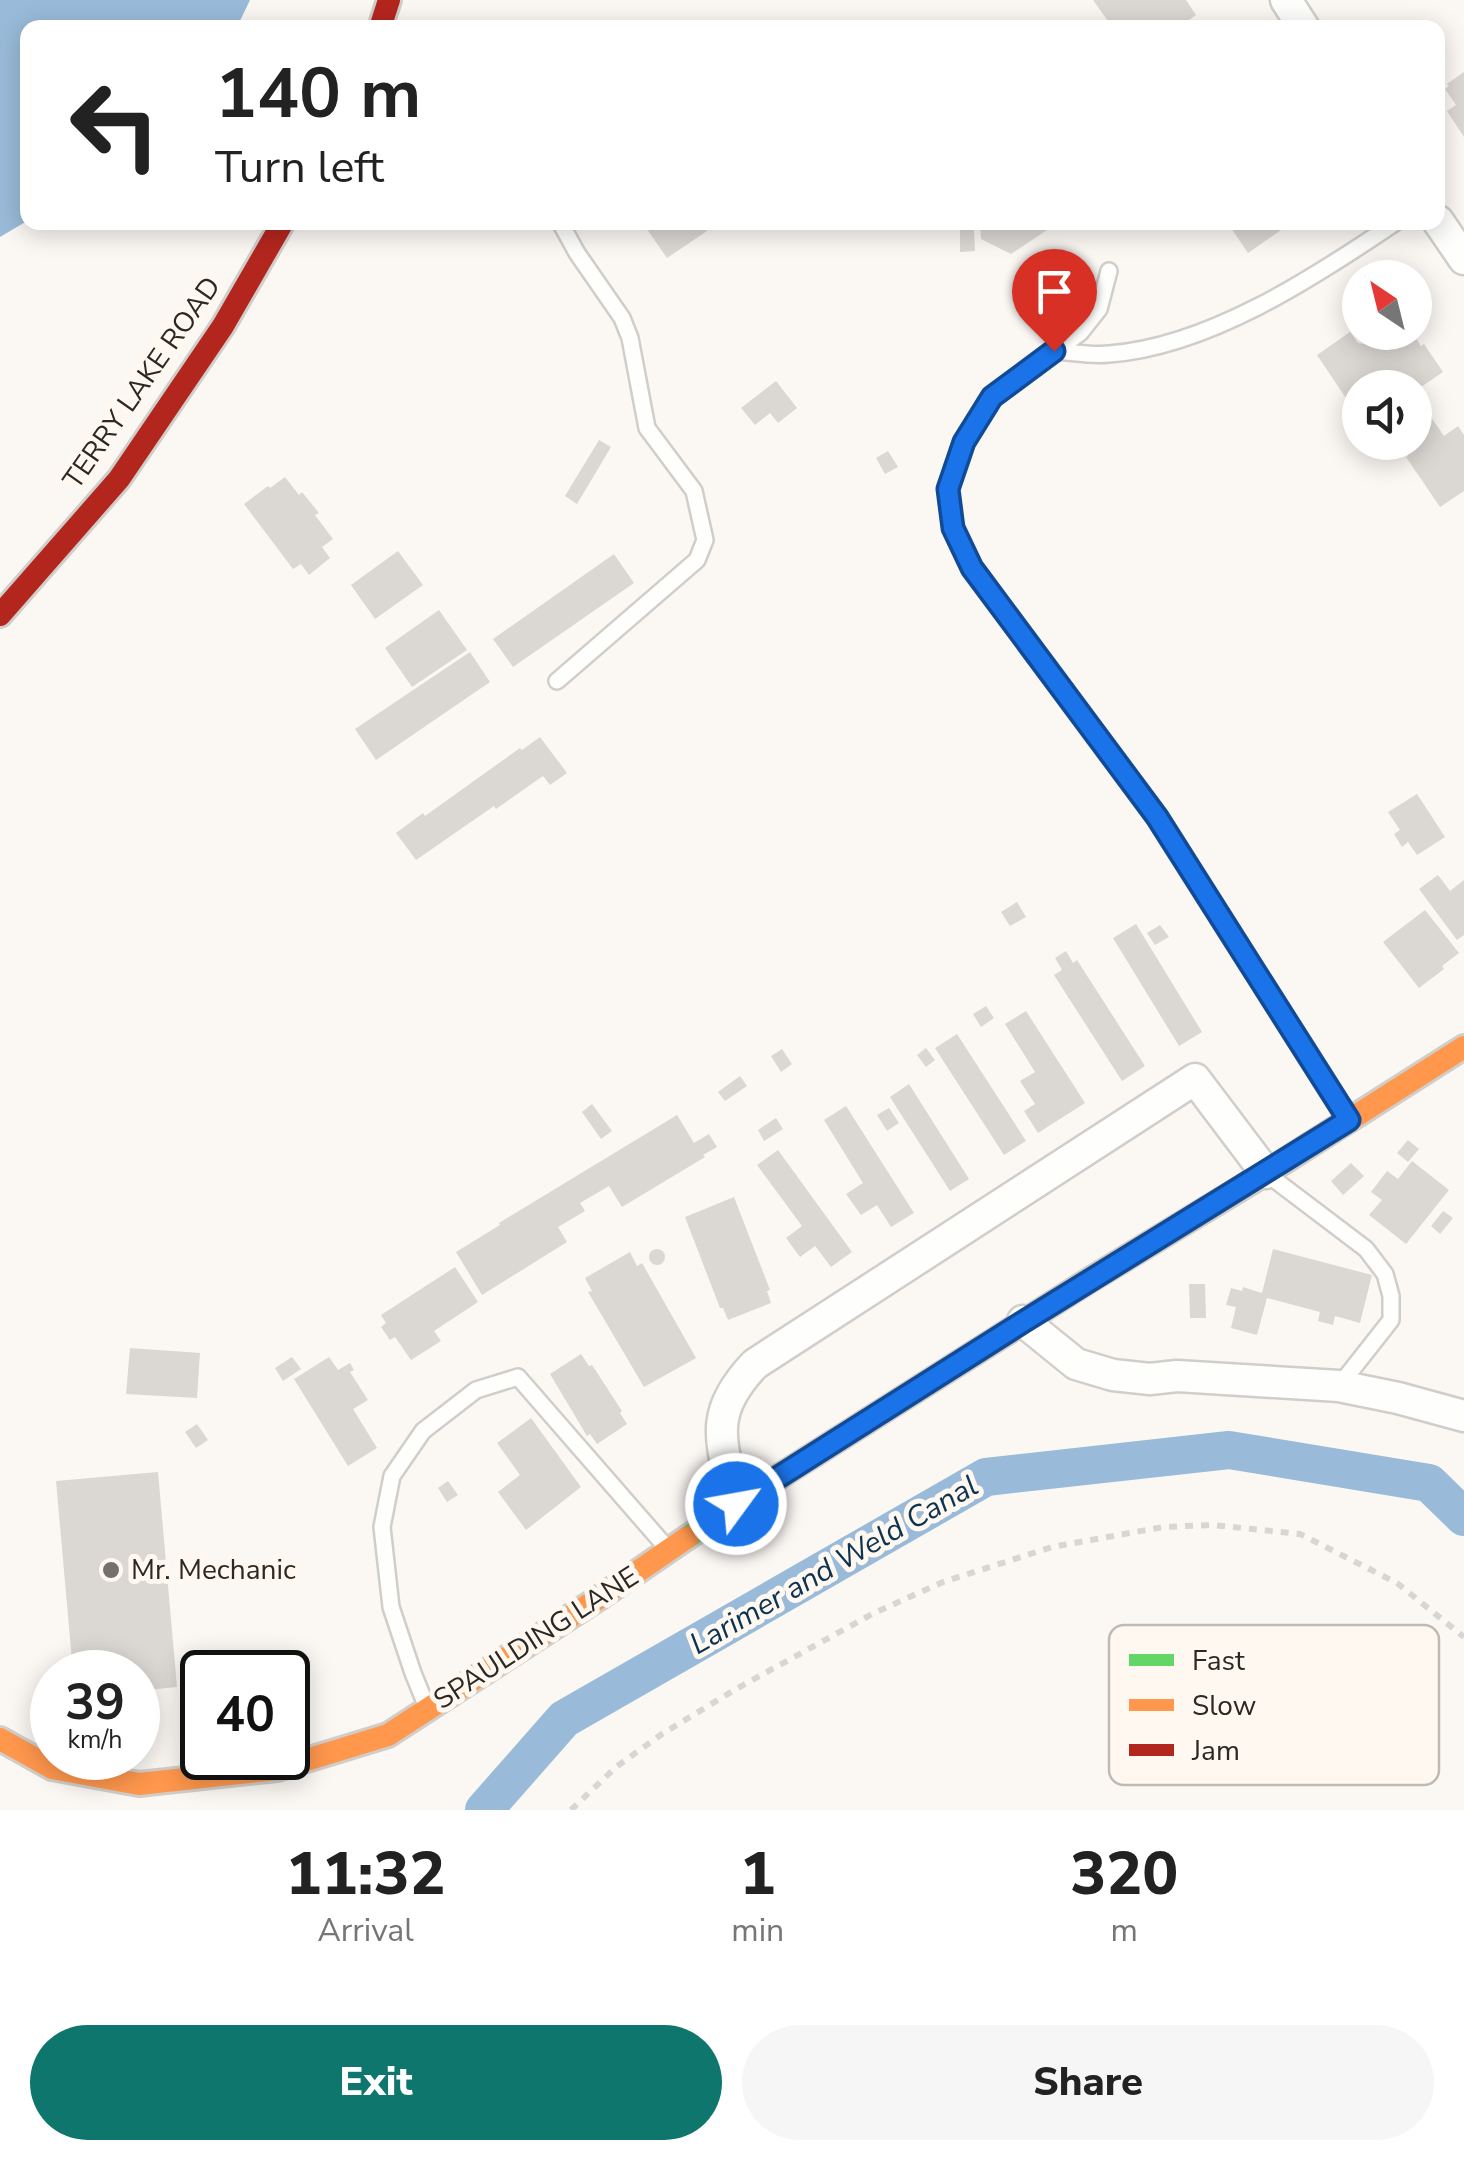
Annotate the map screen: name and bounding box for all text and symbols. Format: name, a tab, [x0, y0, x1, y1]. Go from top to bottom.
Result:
text: 140 m	[215, 46, 421, 142]
icon: left	[50, 60, 180, 190]
text: Turn left	[215, 137, 384, 198]
pin	[1012, 249, 1097, 352]
north arrow	[1342, 260, 1432, 350]
map controls	[1342, 260, 1432, 460]
icon: arrive	[1027, 264, 1082, 319]
street label: TERRY LAKE ROAD	[54, 269, 230, 497]
button: sound	[1342, 370, 1432, 460]
position arrow	[684, 1452, 788, 1556]
water label: Larimer and Weld Canal	[682, 1466, 986, 1664]
place label: Mr. Mechanic	[131, 1551, 296, 1589]
street label: SPAULDING LANE	[426, 1558, 646, 1718]
marker: Mr. Mechanic	[100, 1559, 122, 1581]
legend	[1109, 1625, 1439, 1785]
text: Fast	[1192, 1642, 1245, 1680]
speed limit sign: 40	[180, 1650, 310, 1780]
text: 39	[65, 1668, 125, 1737]
text: Slow	[1192, 1687, 1256, 1725]
text: km/h	[67, 1723, 123, 1757]
text: Jam	[1191, 1732, 1240, 1770]
text: 11:32	[286, 1833, 445, 1915]
text: 1	[740, 1833, 776, 1915]
text: 320	[1070, 1833, 1178, 1915]
text: Arrival	[318, 1909, 414, 1952]
text: min	[731, 1909, 784, 1952]
text: m	[1110, 1909, 1138, 1952]
button: Exit	[30, 2025, 722, 2140]
button: Share	[742, 2025, 1434, 2140]

